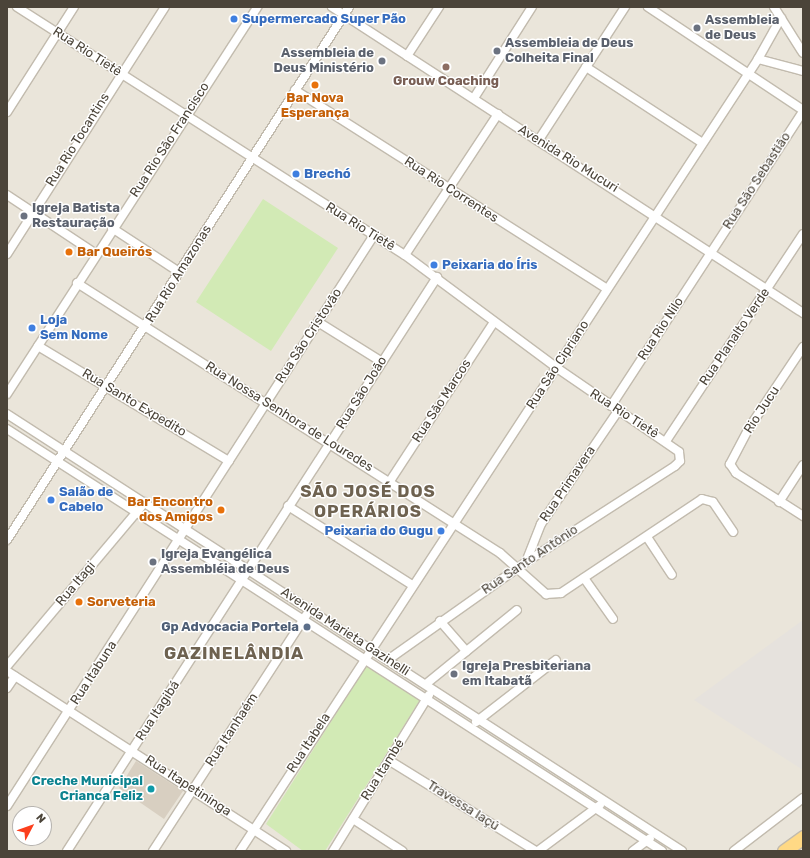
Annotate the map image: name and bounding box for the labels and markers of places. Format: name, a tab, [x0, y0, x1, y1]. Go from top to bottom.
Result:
place label: Supermercado Super Pão	[242, 11, 406, 27]
place label: Assembleia de Deus	[705, 13, 779, 44]
marker: Supermercado Super Pão	[229, 14, 239, 24]
marker: Assembleia de Deus	[692, 23, 702, 33]
place label: Assembleia de Deus Colheita Final	[505, 36, 633, 67]
place label: Assembleia de Deus Ministério	[274, 46, 374, 77]
marker: Assembleia de Deus Colheita Final	[492, 46, 502, 56]
marker: Assembleia de Deus Ministério	[377, 56, 387, 66]
marker: Grouw Coaching	[441, 62, 451, 72]
place label: Grouw Coaching	[393, 73, 499, 89]
marker: Bar Nova Esperança	[310, 80, 320, 90]
place label: Bar Nova Esperança	[281, 91, 349, 122]
place label: Brechó	[304, 166, 351, 182]
marker: Brechó	[291, 169, 301, 179]
place label: Igreja Batista Restauração	[32, 201, 120, 232]
marker: Igreja Batista Restauração	[19, 211, 29, 221]
place label: Bar Queirós	[77, 244, 152, 260]
marker: Bar Queirós	[64, 247, 74, 257]
place label: Peixaria do Íris	[442, 257, 537, 273]
marker: Peixaria do Íris	[429, 260, 439, 270]
place label: Loja Sem Nome	[40, 313, 108, 344]
marker: Loja Sem Nome	[27, 323, 37, 333]
place label: Salão de Cabelo	[59, 485, 113, 516]
marker: Salão de Cabelo	[46, 495, 56, 505]
place label: Bar Encontro dos Amigos	[127, 495, 213, 526]
marker: Bar Encontro dos Amigos	[216, 505, 226, 515]
place label: Peixaria do Gugu	[324, 523, 433, 539]
marker: Peixaria do Gugu	[436, 526, 446, 536]
place label: Igreja Evangélica Assembléia de Deus	[161, 547, 289, 578]
marker: Igreja Evangélica Assembléia de Deus	[148, 557, 158, 567]
place label: Sorveteria	[87, 594, 156, 610]
marker: Sorveteria	[74, 597, 84, 607]
place label: Gp Advocacia Portela	[161, 619, 299, 635]
marker: Gp Advocacia Portela	[302, 622, 312, 632]
place label: Igreja Presbiteriana em Itabatã	[462, 659, 591, 690]
marker: Igreja Presbiteriana em Itabatã	[449, 669, 459, 679]
place label: Creche Municipal Crianca Feliz	[32, 774, 143, 805]
marker: Creche Municipal Crianca Feliz	[146, 784, 156, 794]

